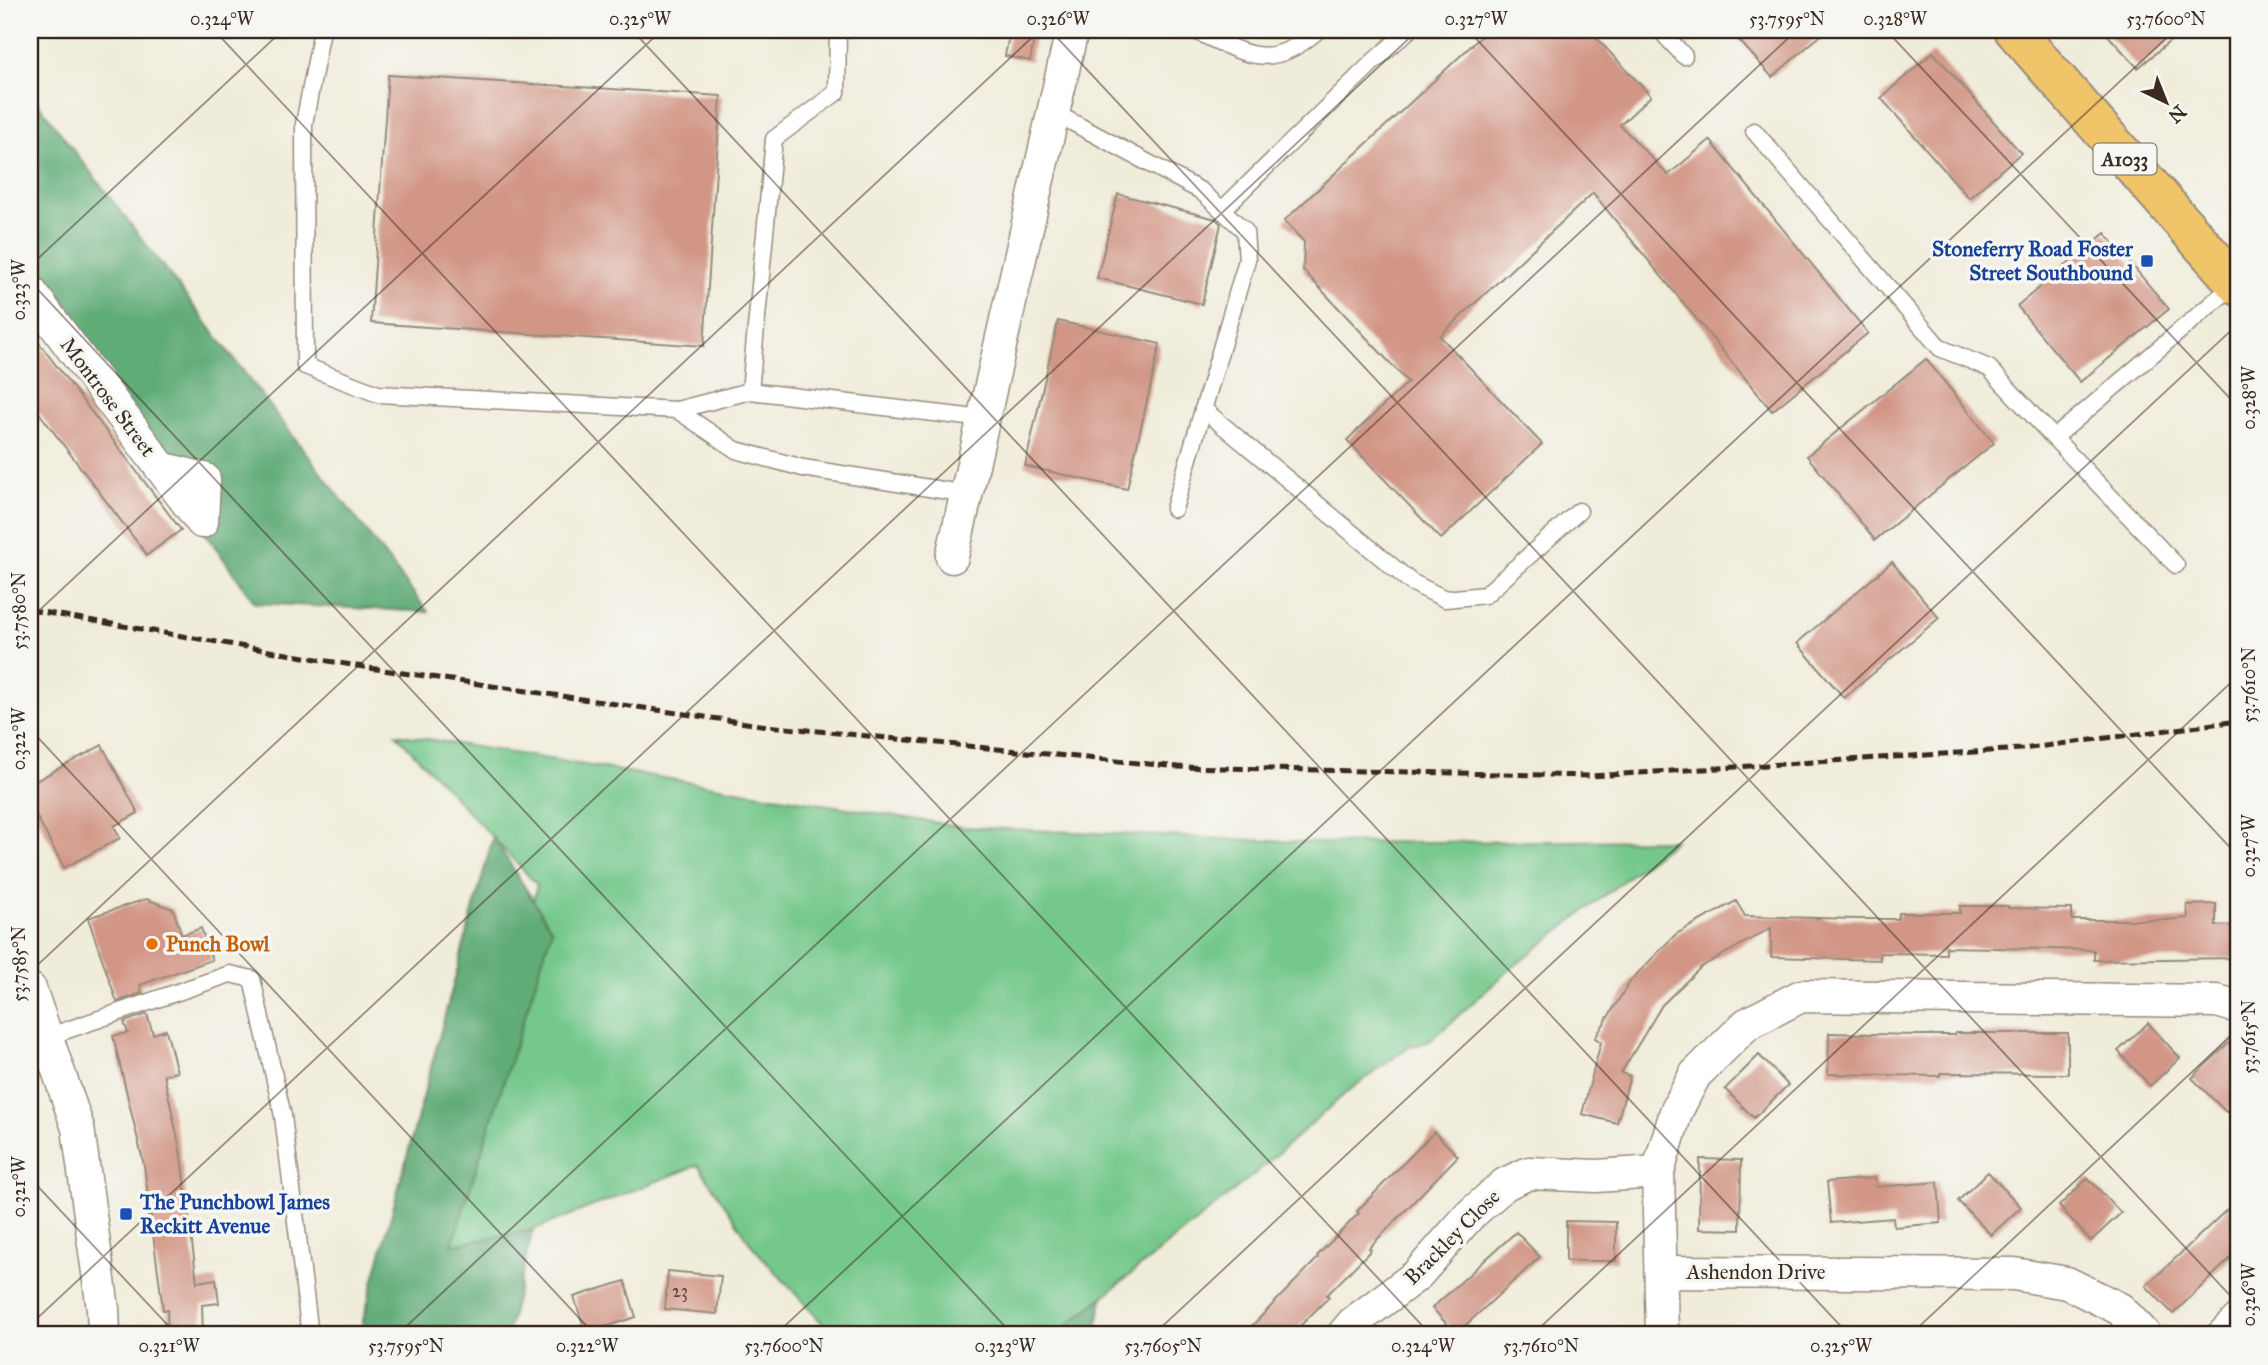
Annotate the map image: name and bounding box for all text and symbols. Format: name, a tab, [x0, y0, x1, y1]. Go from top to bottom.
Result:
text: 0.324°W	[190, 8, 255, 30]
text: 0.325°W	[609, 8, 672, 30]
text: 0.326°W	[1026, 8, 1090, 30]
text: 0.327°W	[1444, 8, 1508, 30]
text: 53.7595°N	[1749, 8, 1825, 30]
text: 0.328°W	[1863, 8, 1928, 30]
text: 53.7600°N	[2126, 8, 2206, 30]
north arrow	[2132, 66, 2202, 136]
text: N	[2164, 100, 2191, 128]
road number: A1033	[2094, 144, 2156, 174]
place label: Stoneferry Road Foster Street Southbound	[1932, 236, 2134, 286]
marker: Stoneferry Road Foster Street Southbound	[2139, 253, 2155, 269]
text: 0.323°W	[8, 259, 30, 321]
street label: Montrose Street	[55, 332, 162, 462]
text: 0.328°W	[2238, 365, 2260, 430]
text: 53.7580°N	[8, 572, 30, 650]
text: 53.7610°N	[2238, 647, 2260, 723]
text: 0.322°W	[8, 707, 30, 770]
text: 0.327°W	[2238, 814, 2260, 878]
text: 53.7585°N	[8, 926, 30, 1002]
place label: Punch Bowl	[166, 931, 271, 957]
marker: Punch Bowl	[144, 936, 160, 952]
text: 53.7615°N	[2238, 1000, 2260, 1074]
text: 0.321°W	[8, 1156, 30, 1218]
street label: Brackley Close	[1399, 1184, 1505, 1290]
place label: The Punchbowl James Reckitt Avenue	[139, 1189, 330, 1239]
marker: The Punchbowl James Reckitt Avenue	[118, 1206, 134, 1222]
street label: Ashendon Drive	[1685, 1259, 1826, 1285]
text: 0.326°W	[2238, 1263, 2260, 1327]
house number: 23	[672, 1280, 688, 1302]
text: 0.321°W	[138, 1335, 200, 1357]
text: 53.7595°N	[368, 1335, 444, 1357]
text: 0.322°W	[556, 1335, 619, 1357]
text: 53.7600°N	[744, 1335, 824, 1357]
text: 0.323°W	[974, 1335, 1036, 1357]
text: 53.7605°N	[1124, 1335, 1202, 1357]
text: 0.324°W	[1391, 1335, 1456, 1357]
text: 53.7610°N	[1503, 1335, 1579, 1357]
text: 0.325°W	[1810, 1335, 1873, 1357]

